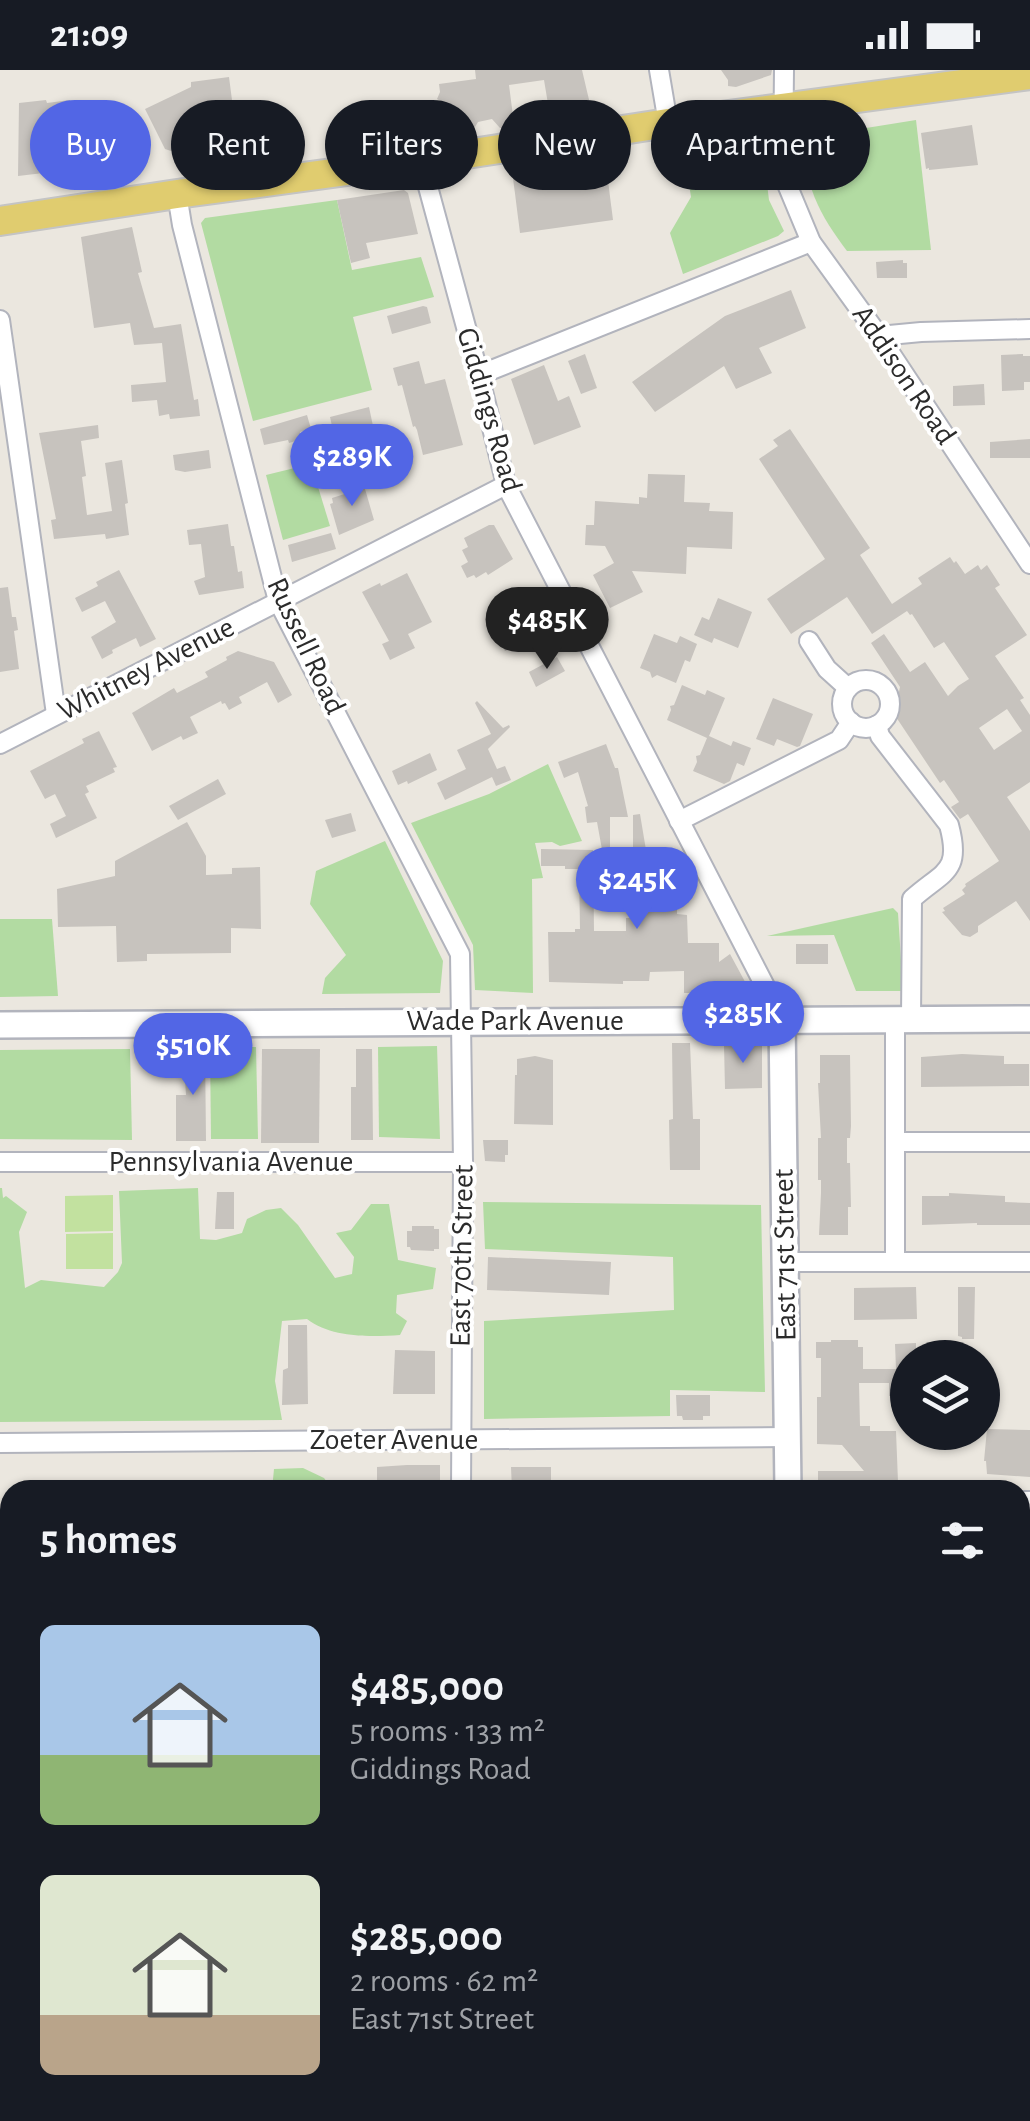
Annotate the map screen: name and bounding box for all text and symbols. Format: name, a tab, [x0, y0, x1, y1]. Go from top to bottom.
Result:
text: 21:09	[50, 16, 128, 54]
chip: Buy	[30, 100, 151, 190]
chip: Rent	[171, 100, 305, 190]
chip: Filters	[325, 100, 478, 190]
chip: New	[498, 100, 631, 190]
chip: Apartment	[651, 100, 870, 190]
street label: Addison Road	[847, 300, 961, 450]
street label: Giddings Road	[451, 324, 527, 496]
pin: $289K	[282, 424, 422, 509]
text: $289K	[312, 440, 392, 472]
street label: Russell Road	[261, 573, 351, 719]
pin: $485K	[477, 587, 617, 672]
text: $485K	[508, 603, 586, 635]
street label: Whitney Avenue	[53, 612, 239, 726]
pin: $245K	[567, 847, 707, 932]
text: $245K	[598, 863, 676, 895]
pin: $285K	[673, 981, 813, 1066]
text: $285K	[704, 997, 782, 1029]
street label: Wade Park Avenue	[406, 1006, 624, 1036]
pin: $510K	[123, 1013, 263, 1098]
text: $510K	[155, 1029, 231, 1061]
street label: Pennsylvania Avenue	[109, 1147, 353, 1177]
street label: East 70th Street	[445, 1164, 479, 1347]
street label: East 71st Street	[768, 1168, 802, 1341]
map controls	[890, 1340, 1000, 1450]
button: layers	[890, 1340, 1000, 1450]
street label: Zoeter Avenue	[310, 1425, 478, 1455]
icon: filters	[935, 1513, 990, 1568]
text: 5 homes	[40, 1519, 177, 1561]
icon: home	[120, 1665, 240, 1785]
text: $485,000	[350, 1666, 504, 1708]
text: 5 rooms · 133 m²	[350, 1715, 545, 1747]
text: Giddings Road	[350, 1753, 531, 1785]
icon: home	[120, 1915, 240, 2035]
text: $285,000	[350, 1916, 503, 1958]
text: 2 rooms · 62 m²	[350, 1965, 538, 1997]
text: East 71st Street	[350, 2003, 534, 2035]

